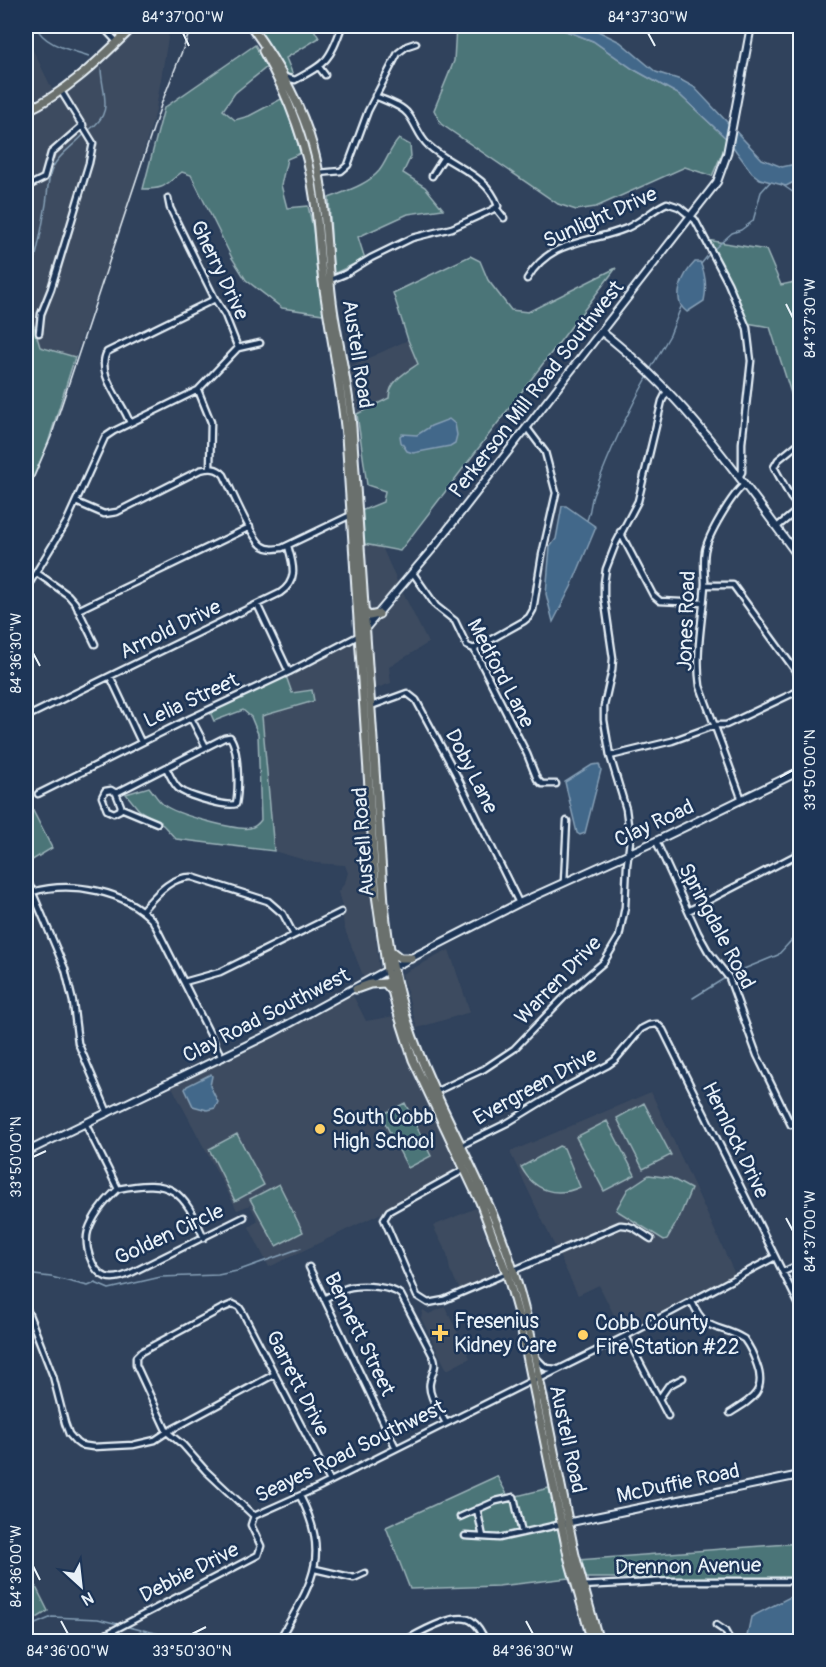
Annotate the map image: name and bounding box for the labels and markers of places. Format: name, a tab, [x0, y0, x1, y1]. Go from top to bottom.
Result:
place label: South Cobb High School	[332, 1104, 435, 1155]
marker: South Cobb High School	[313, 1122, 327, 1136]
place label: Fresenius Kidney Care	[454, 1308, 557, 1359]
place label: Cobb County Fire Station #22	[595, 1310, 740, 1361]
marker: Fresenius Kidney Care	[431, 1324, 449, 1342]
marker: Cobb County Fire Station #22	[576, 1328, 590, 1342]

